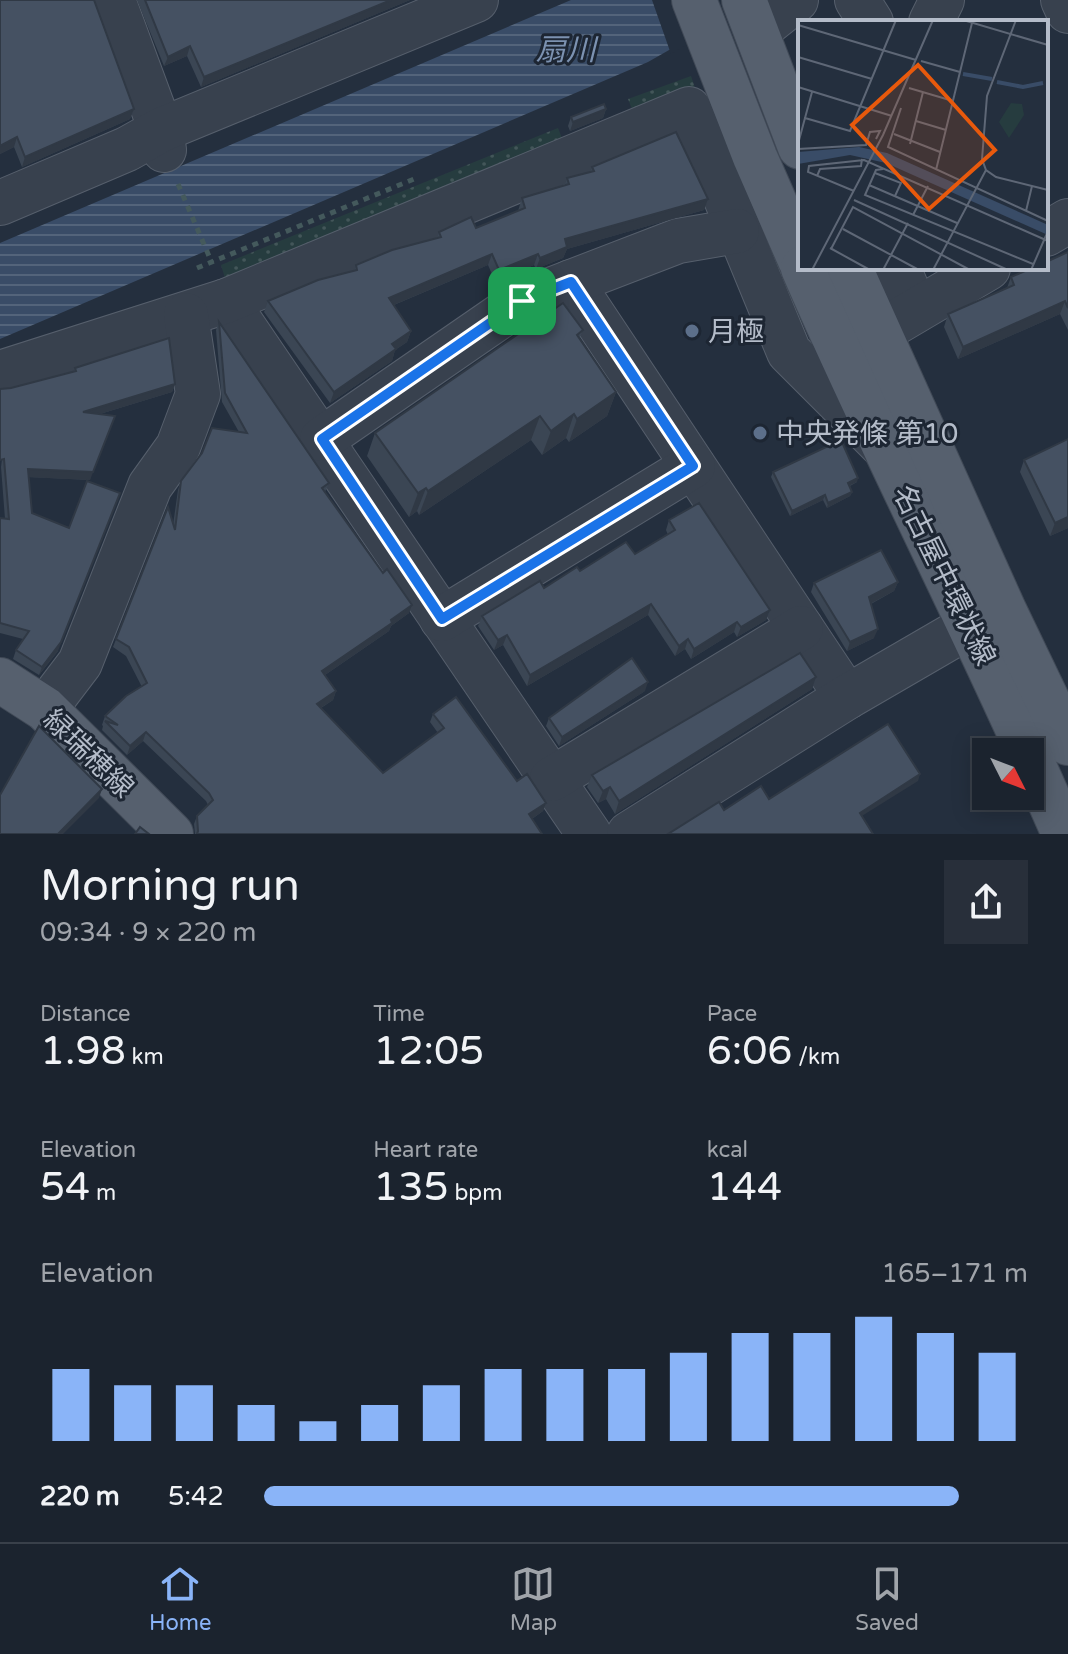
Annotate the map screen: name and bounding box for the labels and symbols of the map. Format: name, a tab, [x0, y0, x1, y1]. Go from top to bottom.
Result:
inset map	[798, 20, 1048, 270]
water label: 扇川	[536, 32, 599, 69]
pin	[488, 267, 556, 335]
place label: 月極	[708, 315, 764, 349]
marker: 月極	[683, 322, 701, 340]
place label: 中央発條 第10	[776, 417, 958, 451]
marker: 中央発條 第10	[751, 424, 769, 442]
street label: 名古屋中環状線	[886, 480, 1002, 671]
street label: 緑瑞穂線	[36, 703, 140, 805]
north arrow	[972, 738, 1044, 810]

